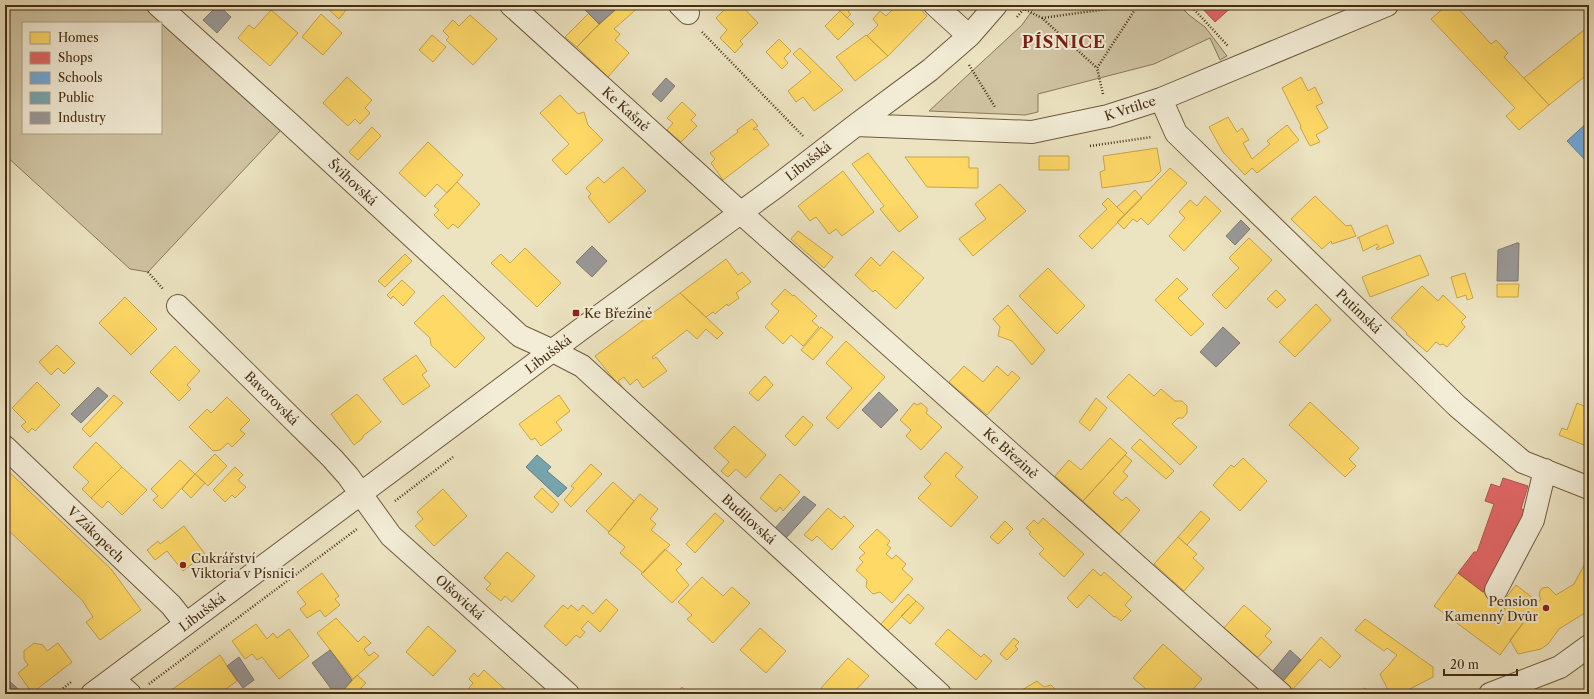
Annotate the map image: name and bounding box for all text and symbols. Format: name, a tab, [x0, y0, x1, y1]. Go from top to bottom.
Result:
legend	[22, 22, 162, 134]
text: Homes	[58, 30, 98, 45]
district label: PÍSNICE	[1022, 32, 1106, 52]
text: Shops	[58, 50, 93, 65]
text: Schools	[58, 70, 103, 85]
street label: Ke Kašně	[599, 83, 653, 135]
text: Public	[58, 90, 94, 105]
street label: K Vrtilce	[1102, 92, 1158, 124]
text: Industry	[58, 110, 106, 125]
street label: Libušská	[782, 138, 834, 184]
street label: Švihovská	[325, 155, 381, 209]
street label: Putimská	[1333, 285, 1385, 337]
place label: Ke Březině	[584, 305, 652, 321]
marker: Ke Březině	[571, 308, 581, 318]
street label: Libušská	[522, 331, 574, 377]
street label: Bavorovská	[242, 368, 302, 428]
street label: Ke Březině	[980, 424, 1042, 482]
street label: Budilovská	[719, 491, 779, 547]
street label: V Zákopech	[63, 502, 128, 565]
place label: Cukrářství Viktoria v Písnici	[190, 550, 295, 581]
marker: Cukrářství Viktoria v Písnici	[178, 560, 188, 570]
street label: Olšovická	[432, 571, 488, 623]
street label: Libušská	[176, 589, 228, 635]
place label: Pension Kamenný Dvůr	[1444, 593, 1539, 624]
marker: Pension Kamenný Dvůr	[1541, 603, 1551, 613]
scale bar	[1444, 651, 1517, 677]
text: 20 m	[1450, 657, 1479, 672]

